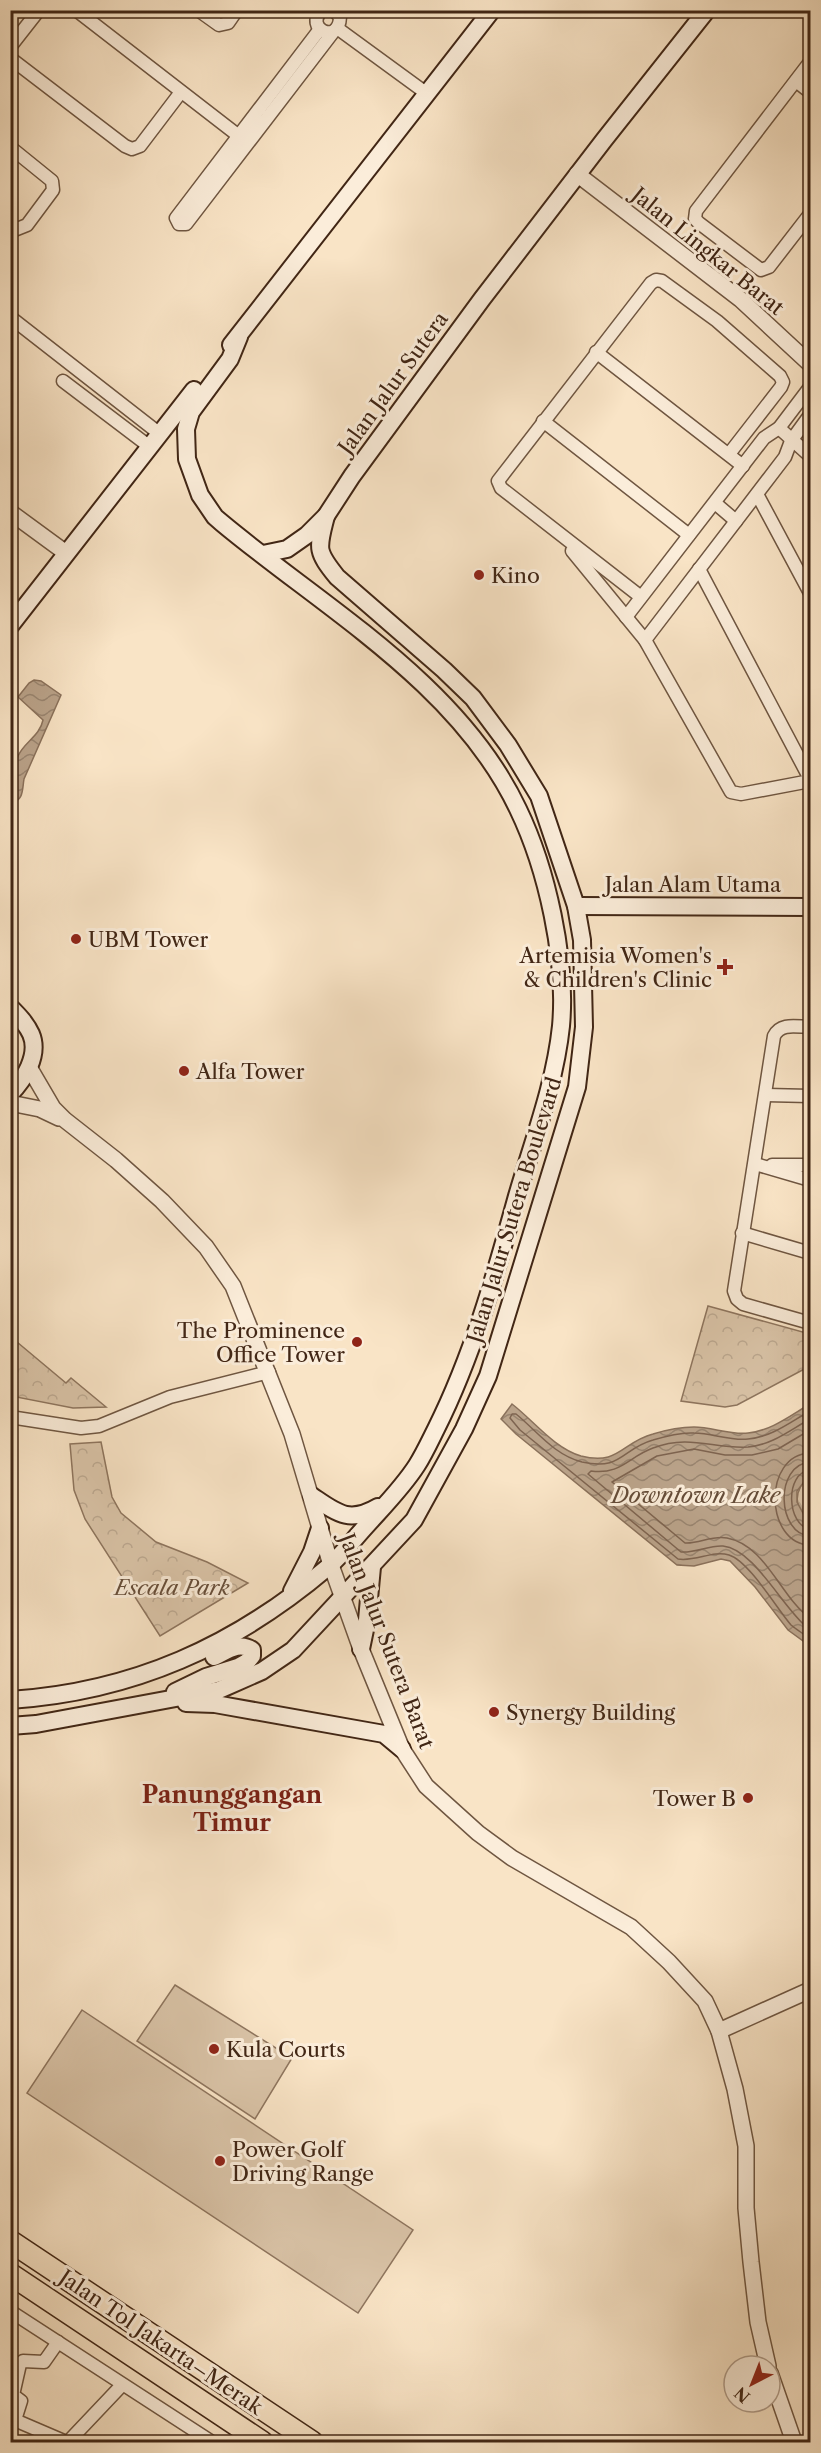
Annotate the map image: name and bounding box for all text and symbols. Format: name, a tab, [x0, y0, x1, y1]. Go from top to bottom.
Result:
street label: Jalan Lingkar Barat	[625, 180, 790, 320]
street label: Jalan Jalur Sutera	[331, 306, 454, 462]
place label: Kino	[491, 563, 540, 588]
marker: Kino	[472, 568, 486, 582]
street label: Jalan Alam Utama	[602, 872, 782, 897]
place label: UBM Tower	[88, 927, 209, 952]
marker: UBM Tower	[69, 932, 83, 946]
place label: Artemisia Women's & Children's Clinic	[519, 943, 712, 992]
marker: Artemisia Women's & Children's Clinic	[716, 958, 734, 976]
place label: Alfa Tower	[195, 1059, 305, 1084]
marker: Alfa Tower	[177, 1064, 191, 1078]
street label: Jalan Jalur Sutera Boulevard	[461, 1074, 566, 1349]
place label: The Prominence Office Tower	[177, 1318, 345, 1367]
marker: The Prominence Office Tower	[350, 1335, 364, 1349]
water label: Downtown Lake	[610, 1482, 782, 1509]
street label: Jalan Jalur Sutera Barat	[333, 1527, 440, 1753]
park label: Escala Park	[112, 1575, 230, 1600]
place label: Synergy Building	[506, 1700, 676, 1725]
marker: Synergy Building	[487, 1705, 501, 1719]
district label: Panunggangan Timur	[142, 1780, 323, 1837]
place label: Tower B	[653, 1786, 736, 1811]
marker: Tower B	[741, 1791, 755, 1805]
place label: Kula Courts	[226, 2037, 345, 2062]
marker: Kula Courts	[207, 2042, 221, 2056]
place label: Power Golf Driving Range	[232, 2137, 374, 2186]
marker: Power Golf Driving Range	[213, 2154, 227, 2168]
street label: Jalan Tol Jakarta–Merak	[52, 2263, 268, 2420]
north arrow	[722, 2354, 782, 2414]
text: N	[730, 2383, 754, 2407]

